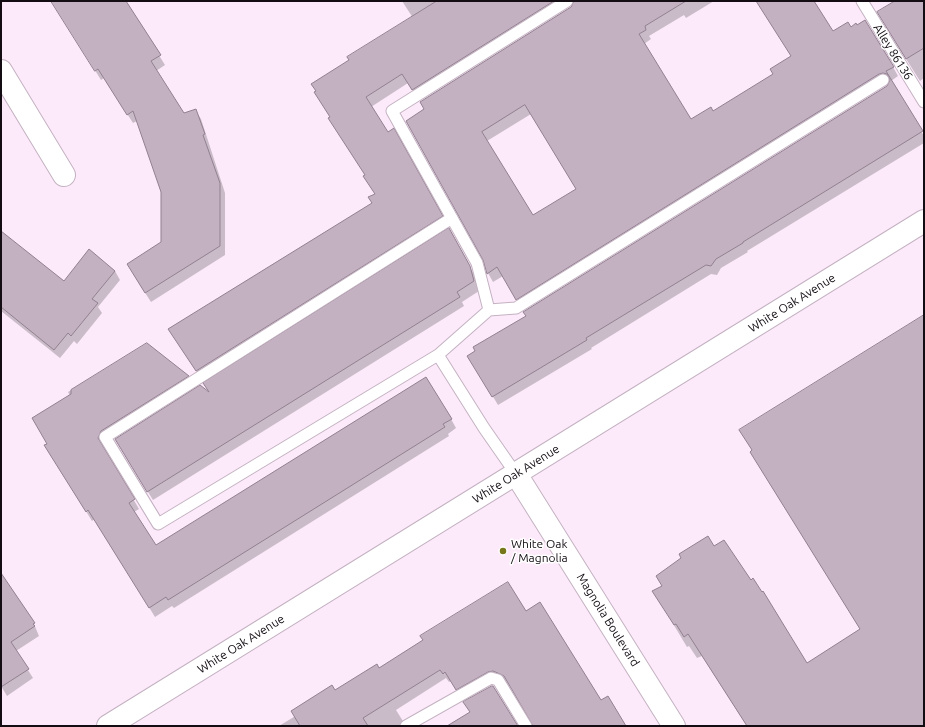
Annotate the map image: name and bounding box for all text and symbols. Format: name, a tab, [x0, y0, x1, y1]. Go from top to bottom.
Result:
street label: Alley 86136	[870, 21, 916, 83]
street label: White Oak Avenue	[746, 270, 838, 336]
street label: White Oak Avenue	[470, 441, 562, 507]
place label: White Oak / Magnolia	[511, 537, 568, 565]
marker: White Oak / Magnolia	[498, 546, 508, 556]
street label: Magnolia Boulevard	[573, 571, 643, 669]
street label: White Oak Avenue	[195, 611, 287, 677]

